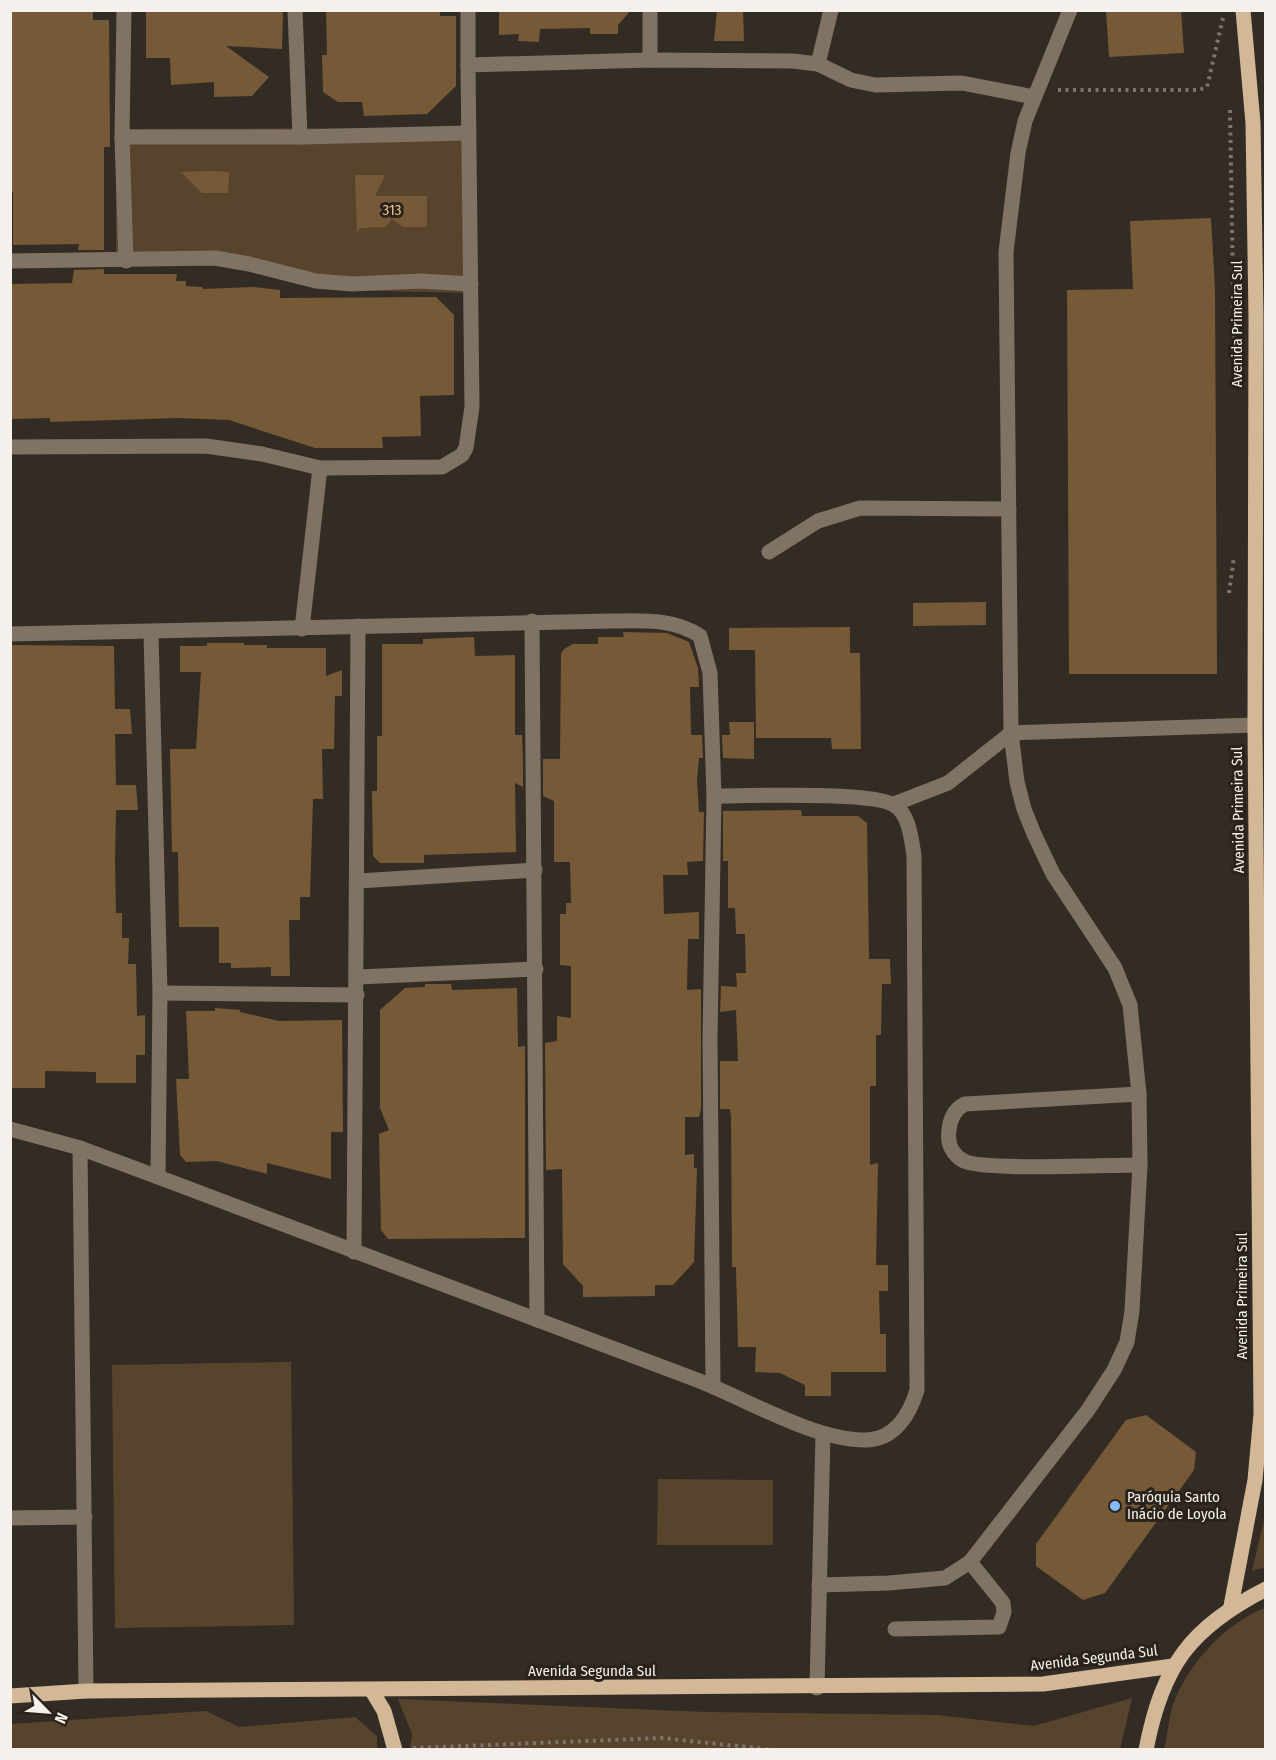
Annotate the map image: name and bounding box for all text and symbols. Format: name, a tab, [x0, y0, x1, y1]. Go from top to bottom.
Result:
park label: 313	[382, 201, 402, 219]
street label: Avenida Primeira Sul	[1228, 261, 1246, 387]
street label: Avenida Primeira Sul	[1228, 746, 1248, 873]
street label: Avenida Primeira Sul	[1233, 1233, 1251, 1359]
place label: Paróquia Santo Inácio de Loyola	[1127, 1488, 1227, 1523]
marker: Paróquia Santo Inácio de Loyola	[1108, 1499, 1122, 1513]
street label: Avenida Segunda Sul	[1029, 1641, 1159, 1675]
street label: Avenida Segunda Sul	[528, 1662, 656, 1680]
north arrow	[18, 1682, 78, 1742]
text: N	[51, 1710, 72, 1726]

